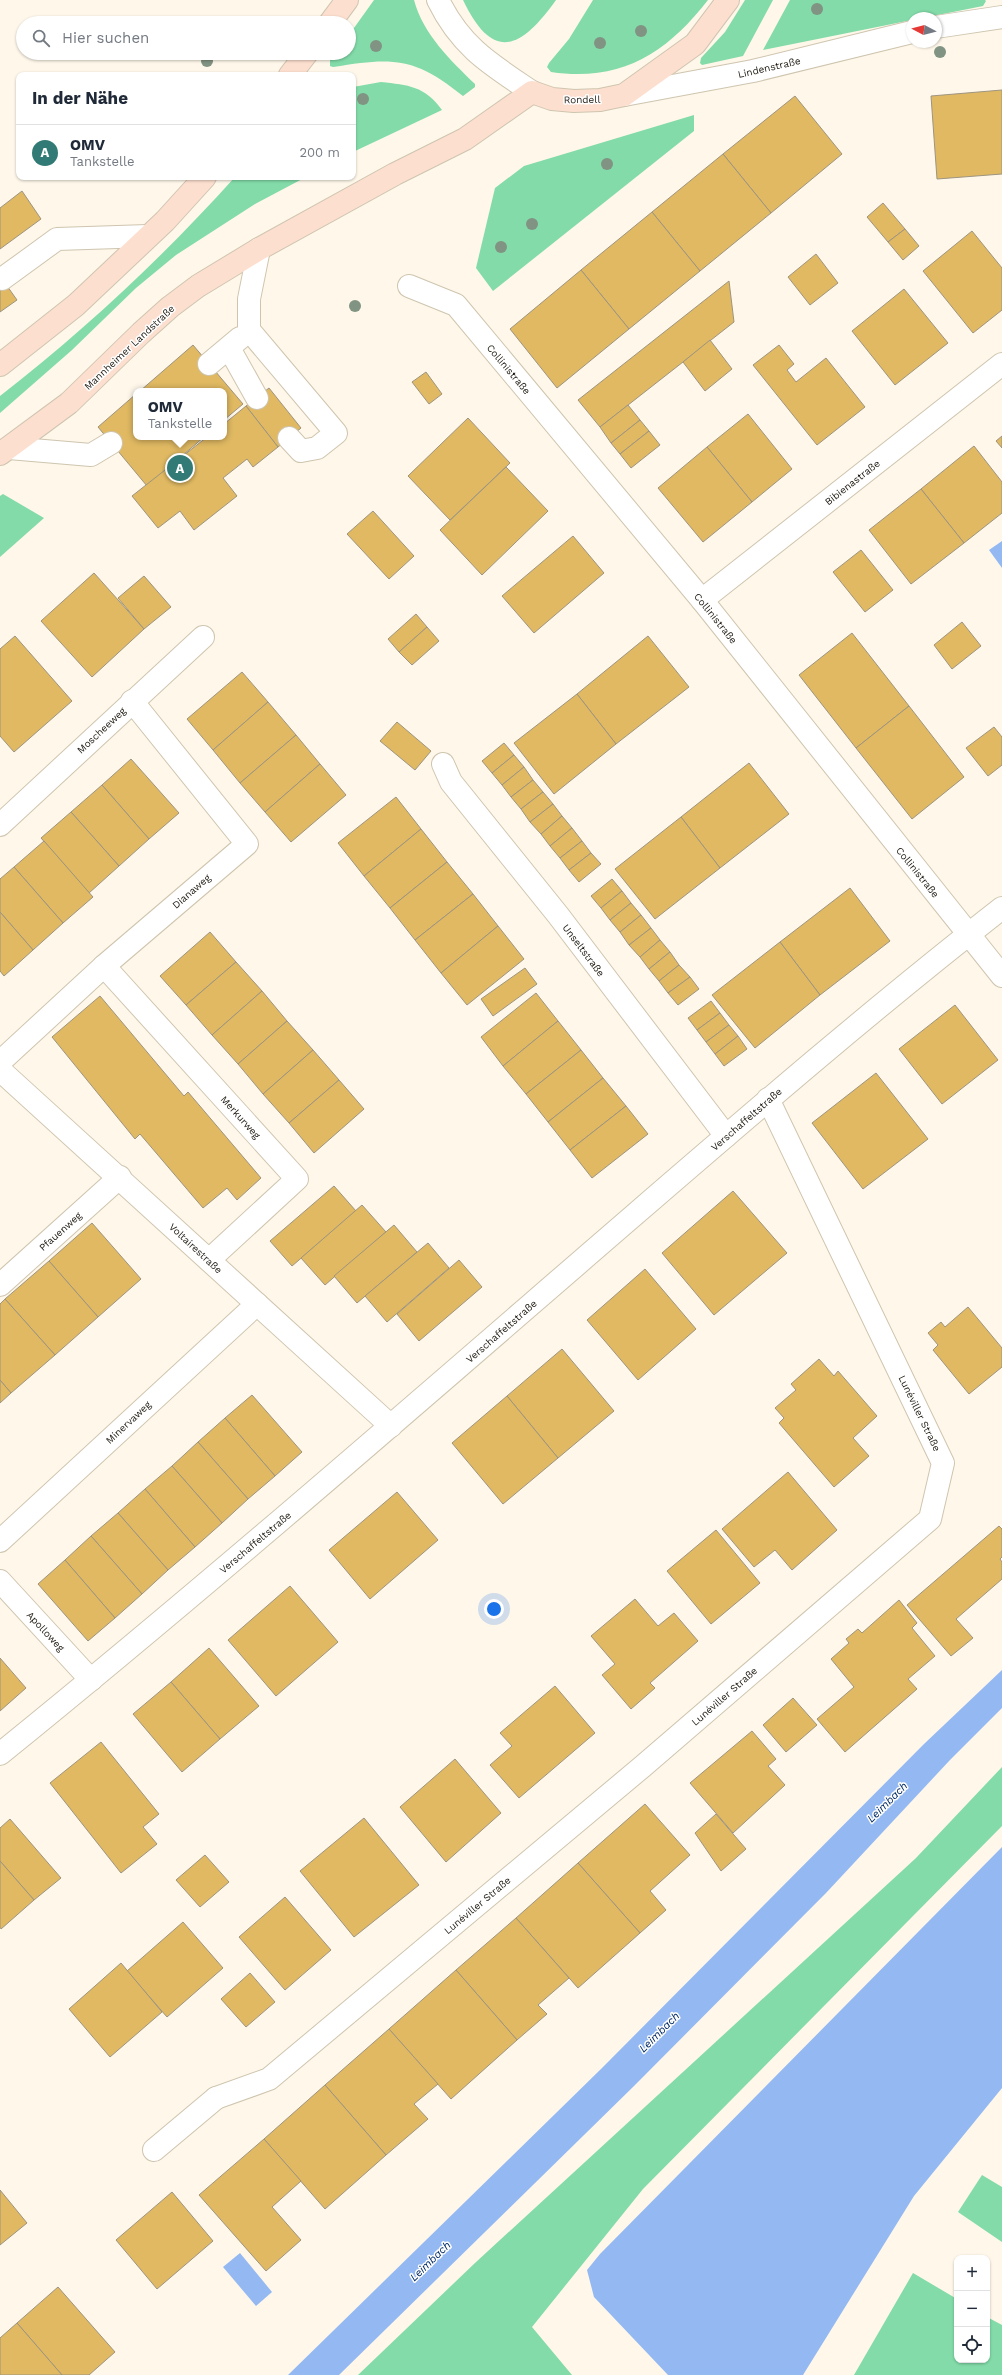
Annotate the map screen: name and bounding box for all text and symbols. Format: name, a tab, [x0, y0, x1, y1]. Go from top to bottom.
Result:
north arrow	[906, 12, 942, 48]
search box	[16, 16, 356, 60]
icon: search	[30, 27, 52, 49]
text: Hier suchen	[62, 29, 149, 47]
street label: Lindenstraße	[737, 55, 802, 80]
text: In der Nähe	[32, 88, 128, 108]
street label: Rondell	[563, 94, 601, 105]
text: OMV	[70, 136, 105, 154]
text: A	[41, 145, 49, 160]
text: 200 m	[299, 145, 340, 160]
text: Tankstelle	[70, 154, 134, 169]
street label: Mannheimer Landstraße	[82, 303, 177, 392]
street label: Collinistraße	[485, 342, 533, 397]
popup	[133, 388, 227, 440]
text: OMV	[148, 398, 183, 416]
text: Tankstelle	[148, 416, 212, 431]
pin: A	[167, 453, 193, 483]
street label: Bibienastraße	[823, 457, 882, 507]
street label: Collinistraße	[692, 591, 739, 646]
street label: Moscheeweg	[75, 705, 128, 756]
street label: Collinistraße	[894, 845, 941, 900]
street label: Dianaweg	[170, 872, 213, 911]
street label: Unseltstraße	[560, 922, 607, 979]
street label: Verschaffeltstraße	[709, 1086, 784, 1153]
street label: Merkurweg	[219, 1094, 263, 1141]
street label: Pfauenweg	[37, 1209, 84, 1253]
street label: Voltairestraße	[167, 1221, 224, 1276]
street label: Verschaffeltstraße	[464, 1298, 539, 1365]
street label: Lunéviller Straße	[896, 1374, 943, 1453]
street label: Minervaweg	[104, 1398, 153, 1446]
street label: Verschaffeltstraße	[217, 1509, 293, 1575]
your location	[484, 1599, 504, 1619]
street label: Apolloweg	[25, 1609, 67, 1654]
street label: Lunéviller Straße	[689, 1665, 759, 1728]
water label: Leimbach	[864, 1779, 910, 1825]
street label: Lunéviller Straße	[442, 1874, 513, 1936]
water label: Leimbach	[636, 2009, 682, 2055]
water label: Leimbach	[407, 2239, 453, 2284]
map controls	[954, 2255, 990, 2363]
button: +	[954, 2255, 990, 2291]
button: −	[954, 2291, 990, 2327]
button: locate	[954, 2327, 990, 2363]

